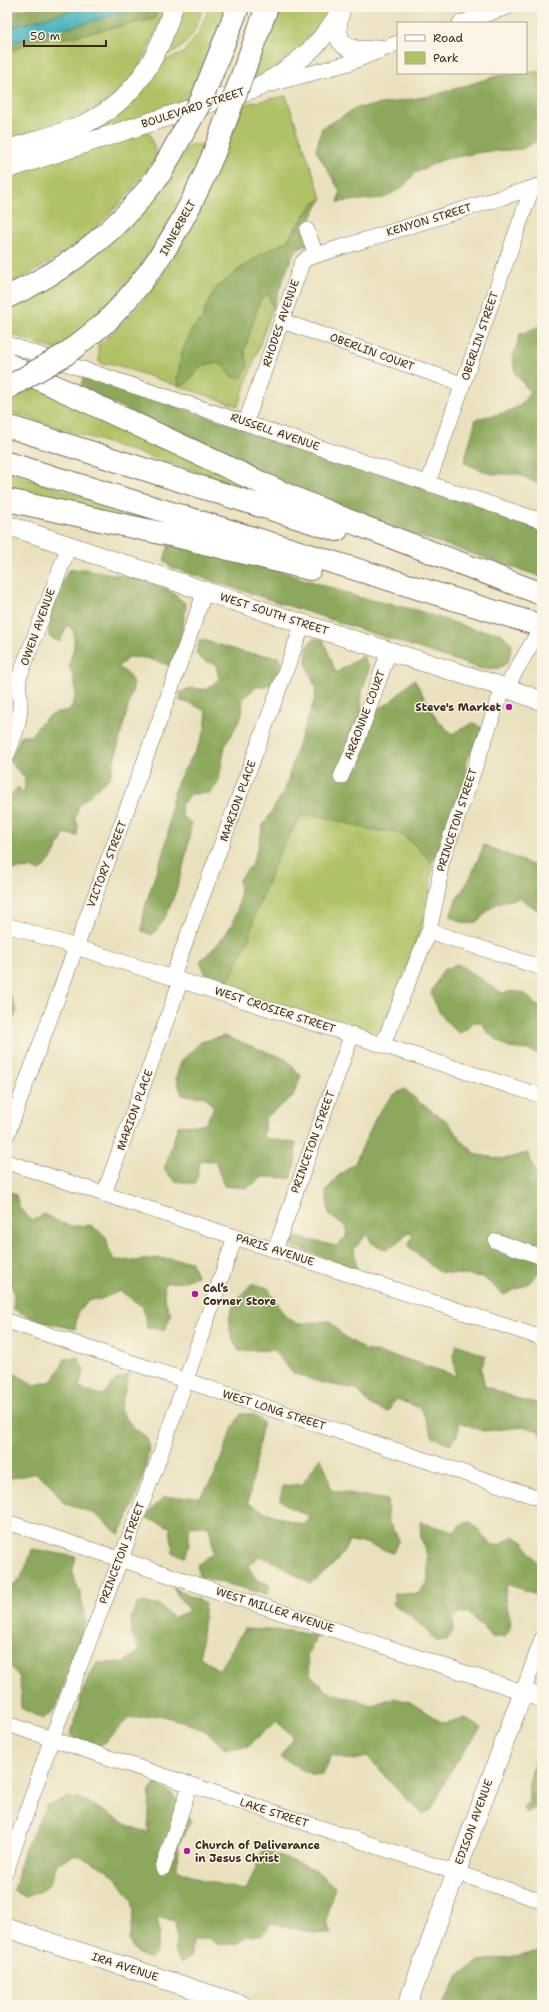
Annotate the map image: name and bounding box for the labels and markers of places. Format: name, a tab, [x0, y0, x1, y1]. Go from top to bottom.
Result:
place label: Steve's Market	[415, 700, 502, 715]
marker: Steve's Market	[504, 702, 514, 712]
place label: Cal’s Corner Store	[203, 1281, 277, 1309]
marker: Cal’s Corner Store	[190, 1289, 200, 1299]
place label: Church of Deliverance in Jesus Christ	[195, 1838, 320, 1866]
marker: Church of Deliverance in Jesus Christ	[182, 1846, 192, 1856]

